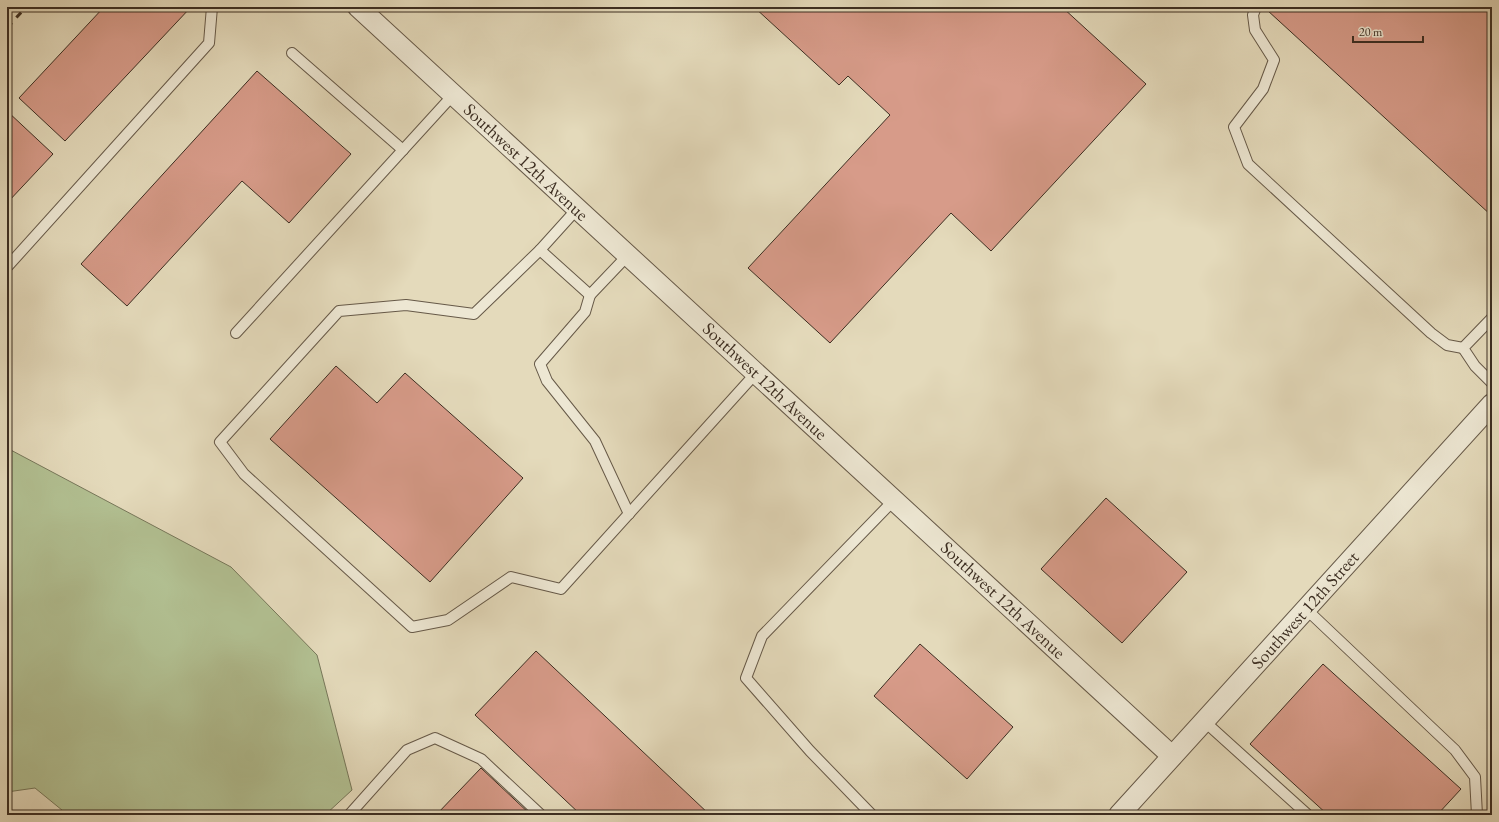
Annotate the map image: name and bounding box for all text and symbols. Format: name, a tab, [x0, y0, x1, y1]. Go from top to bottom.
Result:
scale bar	[1353, 18, 1423, 44]
text: 20 m	[1359, 24, 1383, 40]
street label: Southwest 12th Avenue	[459, 98, 594, 226]
street label: Southwest 12th Avenue	[698, 317, 833, 445]
street label: Southwest 12th Avenue	[936, 536, 1071, 664]
street label: Southwest 12th Street	[1246, 546, 1364, 673]

